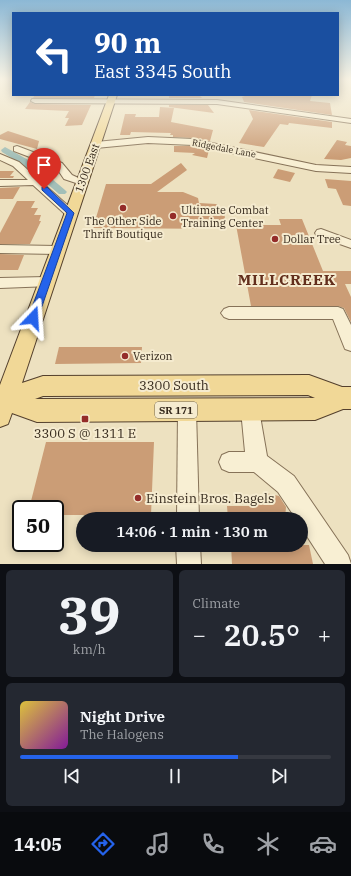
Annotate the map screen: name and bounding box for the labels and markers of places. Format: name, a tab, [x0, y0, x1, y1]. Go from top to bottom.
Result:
pin	[27, 148, 61, 189]
marker: The Other Side Thrift Boutique	[118, 203, 128, 213]
place label: Ultimate Combat Training Center	[181, 203, 269, 230]
marker: Ultimate Combat Training Center	[168, 211, 178, 221]
place label: The Other Side Thrift Boutique	[83, 214, 163, 241]
place label: Dollar Tree	[283, 232, 341, 246]
marker: Dollar Tree	[270, 234, 280, 244]
place label: Verizon	[133, 349, 173, 363]
marker: Verizon	[120, 351, 130, 361]
marker: 3300 S @ 1311 E	[80, 414, 90, 424]
place label: 3300 S @ 1311 E	[34, 425, 136, 442]
place label: Einstein Bros. Bagels	[146, 490, 274, 507]
marker: Einstein Bros. Bagels	[133, 493, 143, 503]

